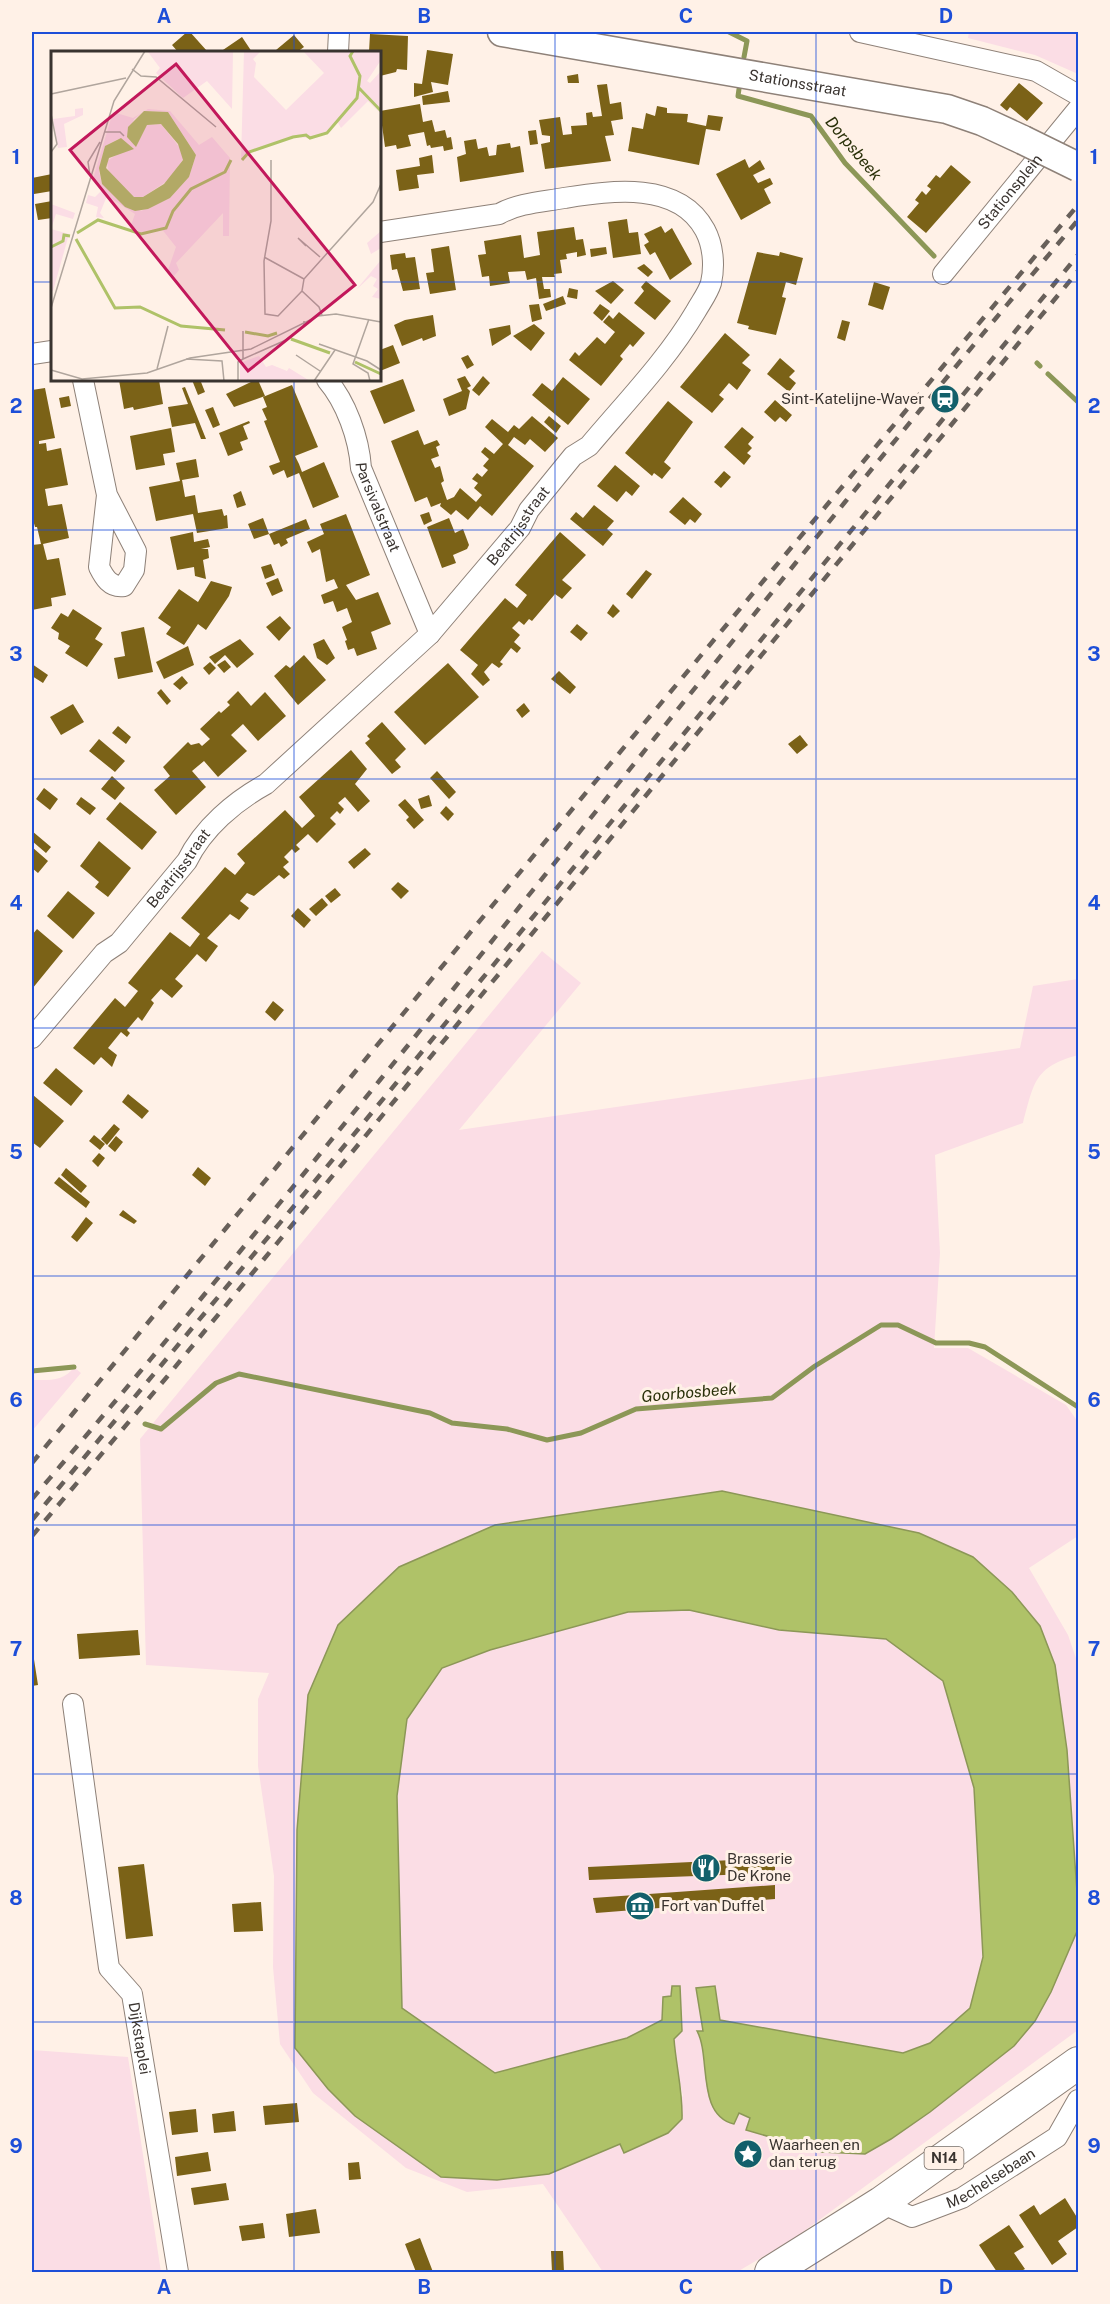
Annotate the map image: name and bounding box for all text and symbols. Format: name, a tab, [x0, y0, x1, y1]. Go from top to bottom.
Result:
text: A	[157, 4, 171, 28]
text: B	[417, 4, 431, 28]
text: C	[679, 4, 693, 28]
text: D	[939, 4, 953, 28]
inset map	[51, 51, 381, 381]
street label: Stationsstraat	[748, 66, 848, 99]
water label: Dorpsbeek	[821, 112, 886, 184]
text: 1	[12, 145, 20, 169]
text: 1	[1090, 145, 1098, 169]
street label: Stationsplein	[974, 151, 1045, 233]
station icon: Sint-Katelijne-Waver	[929, 383, 961, 415]
place label: Sint-Katelijne-Waver	[781, 390, 924, 407]
text: 2	[10, 394, 22, 418]
text: 2	[1088, 394, 1100, 418]
street label: Parsivalstraat	[353, 462, 404, 554]
street label: Beatrijsstraat	[483, 483, 553, 569]
text: 3	[9, 642, 23, 666]
text: 3	[1087, 642, 1101, 666]
street label: Beatrijsstraat	[143, 825, 213, 911]
text: 4	[9, 891, 23, 915]
text: 4	[1087, 891, 1101, 915]
text: 5	[9, 1140, 23, 1164]
text: 5	[1087, 1140, 1101, 1164]
water label: Goorbosbeek	[641, 1379, 738, 1406]
text: 6	[9, 1388, 23, 1412]
text: 6	[1087, 1388, 1101, 1412]
text: 7	[10, 1637, 22, 1661]
text: 7	[1088, 1637, 1100, 1661]
place label: Brasserie De Krone	[727, 1850, 793, 1884]
restaurant icon: Brasserie De Krone	[690, 1852, 722, 1884]
text: 8	[9, 1886, 23, 1910]
text: 8	[1087, 1886, 1101, 1910]
museum icon: Fort van Duffel	[624, 1890, 656, 1922]
place label: Fort van Duffel	[661, 1897, 765, 1914]
street label: Dijkstaplei	[125, 2001, 154, 2076]
text: 9	[9, 2134, 23, 2158]
text: 9	[1087, 2134, 1101, 2158]
place label: Waarheen en dan terug	[769, 2136, 860, 2170]
place icon: Waarheen en dan terug	[732, 2138, 764, 2170]
street label: Mechelsebaan	[944, 2144, 1038, 2211]
road number: N14	[924, 2147, 964, 2169]
text: A	[157, 2275, 171, 2299]
text: B	[417, 2275, 431, 2299]
text: C	[679, 2275, 693, 2299]
text: D	[939, 2275, 953, 2299]

